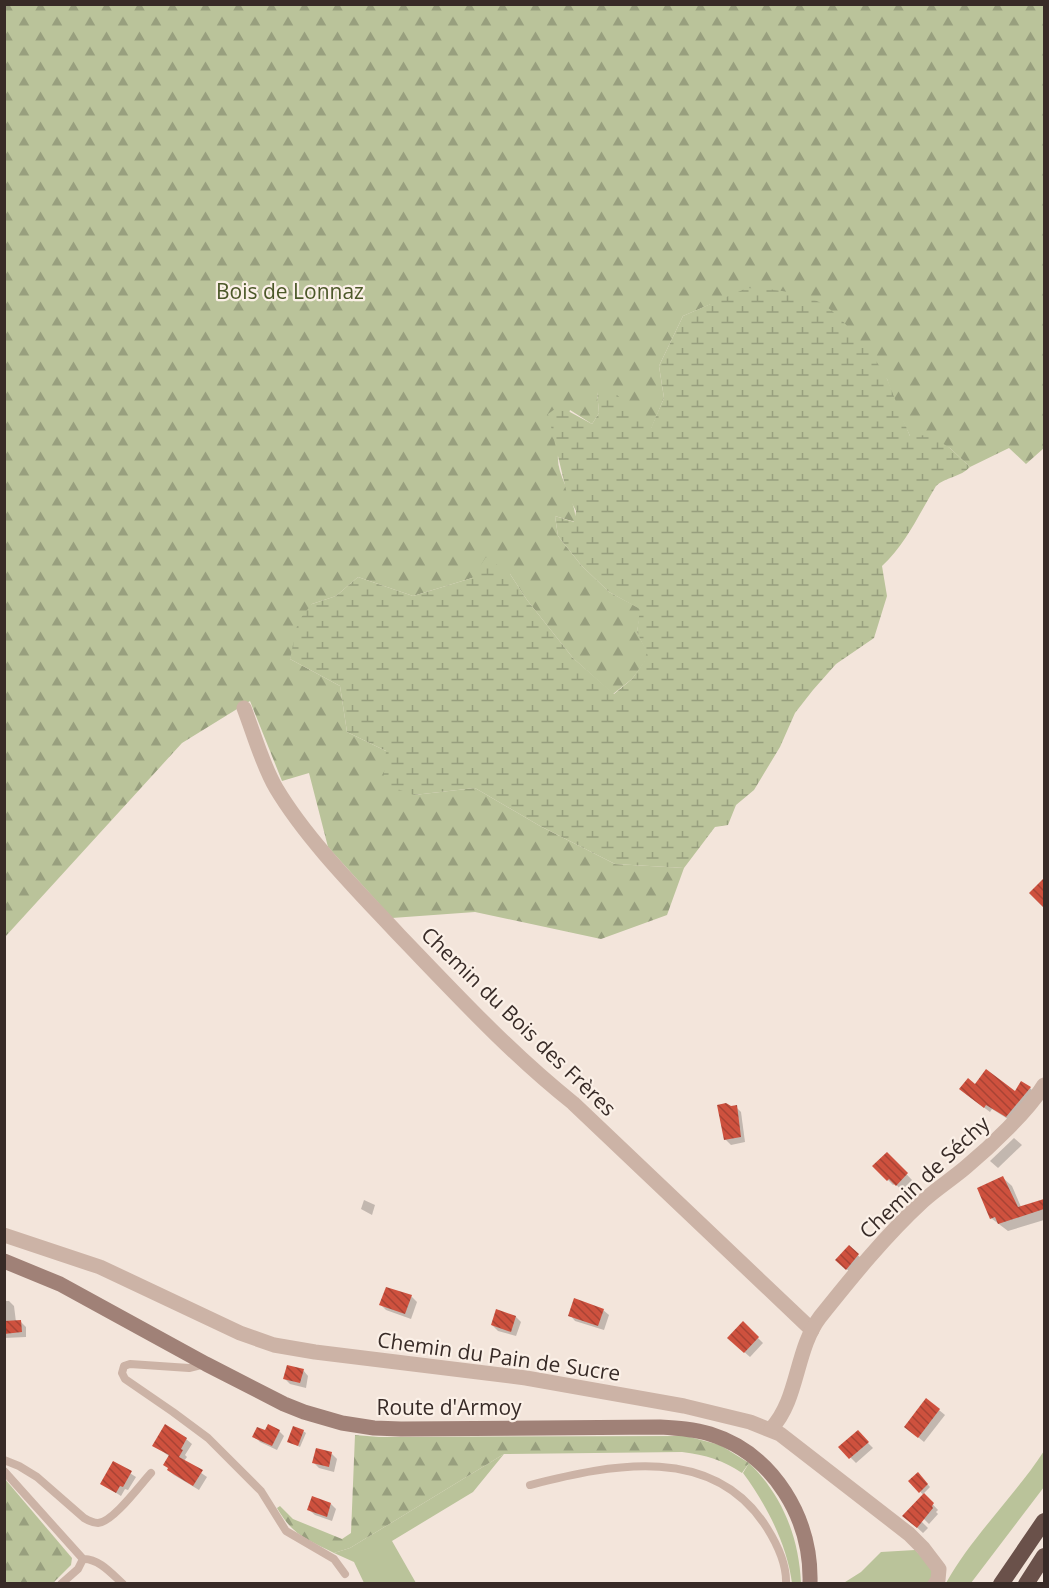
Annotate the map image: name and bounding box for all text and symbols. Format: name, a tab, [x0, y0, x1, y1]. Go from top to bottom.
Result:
park label: Bois de Lonnaz	[216, 277, 364, 305]
street label: Chemin du Bois des Frères	[415, 920, 623, 1122]
street label: Chemin de Séchy	[853, 1109, 995, 1244]
street label: Chemin du Pain de Sucre	[376, 1325, 622, 1387]
street label: Route d'Armoy	[376, 1393, 522, 1421]

